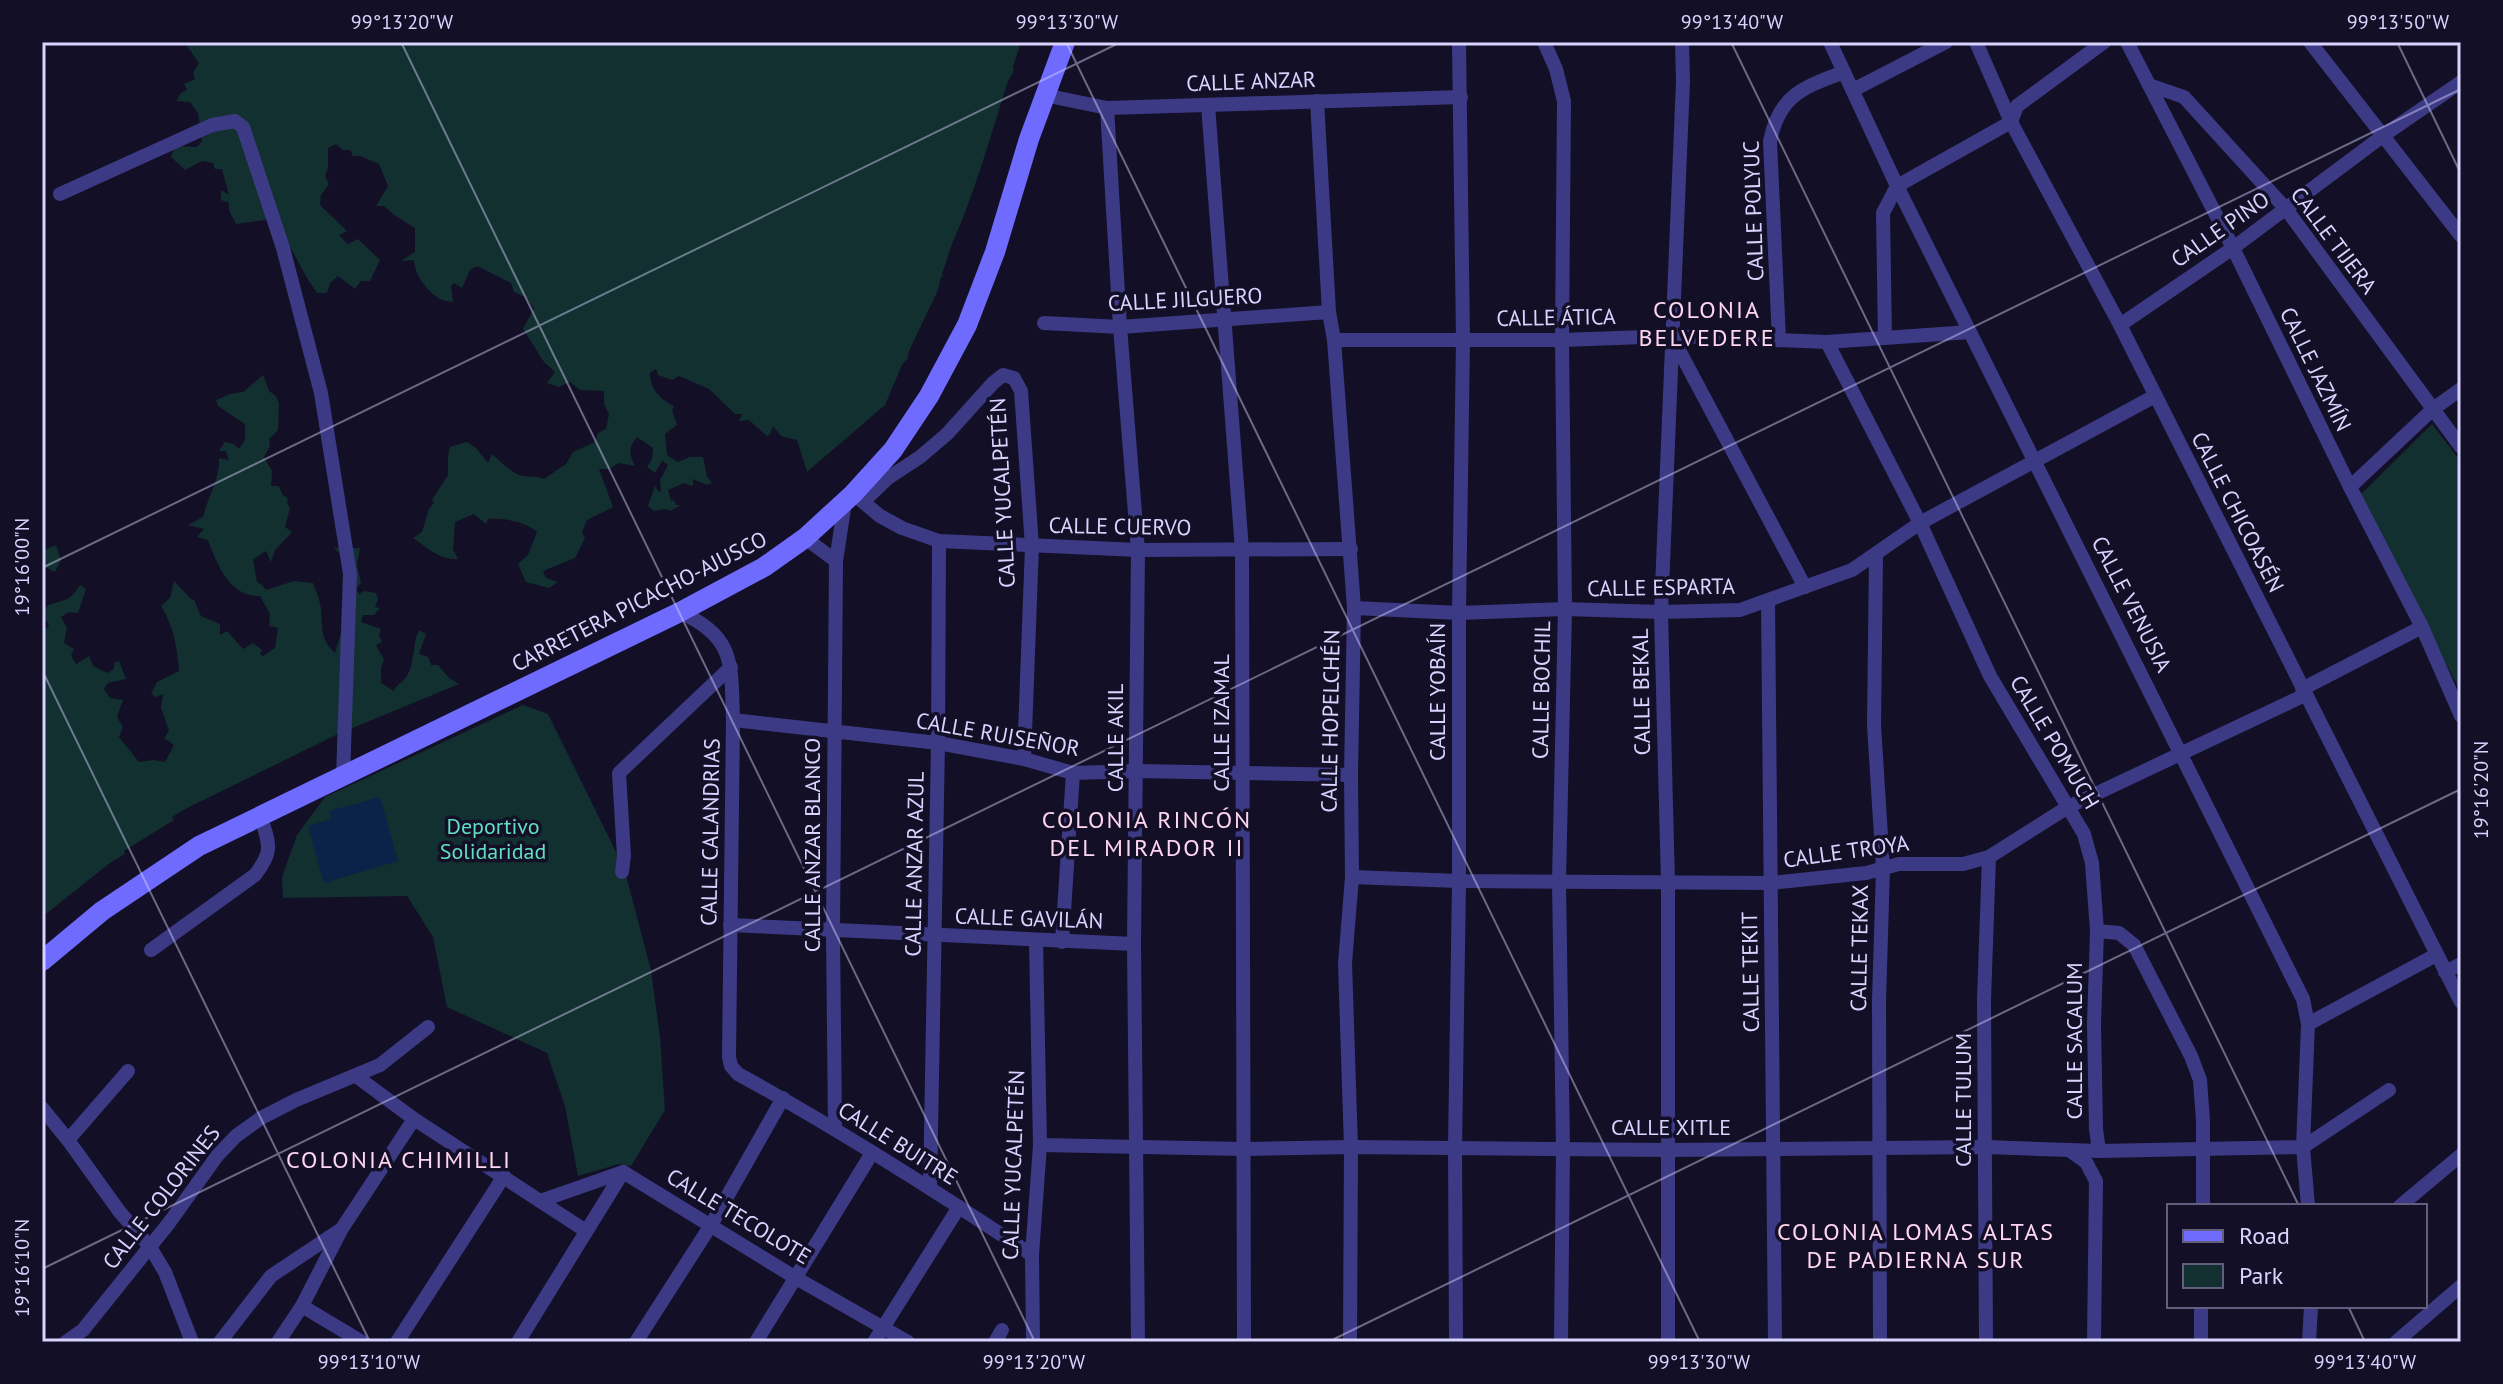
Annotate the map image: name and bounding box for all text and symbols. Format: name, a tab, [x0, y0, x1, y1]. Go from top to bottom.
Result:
text: 99°13'20"W	[351, 9, 454, 35]
text: 99°13'30"W	[1016, 9, 1119, 35]
text: 99°13'40"W	[1681, 9, 1784, 35]
text: 99°13'50"W	[2347, 9, 2450, 35]
street label: CALLE ANZAR	[1186, 65, 1316, 97]
street label: CALLE POLYUC	[1737, 140, 1769, 282]
street label: CALLE TIJERA	[2285, 181, 2383, 299]
street label: CALLE PINO	[2165, 185, 2275, 273]
street label: CALLE JILGUERO	[1107, 281, 1263, 317]
district label: COLONIA BELVEDERE	[1639, 294, 1776, 353]
street label: CALLE ÁTICA	[1496, 302, 1616, 332]
street label: CALLE JAZMÍN	[2274, 302, 2358, 436]
street label: CALLE YUCALPETÉN	[983, 397, 1021, 589]
street label: CALLE CHICOASÉN	[2185, 427, 2291, 597]
street label: CALLE CUERVO	[1048, 511, 1192, 541]
text: 19°16'00"N	[9, 518, 35, 616]
street label: CARRETERA PICACHO-AJUSCO	[507, 524, 771, 678]
street label: CALLE VENUSIA	[2086, 531, 2178, 677]
street label: CALLE ESPARTA	[1587, 572, 1735, 602]
street label: CALLE BOCHIL	[1526, 621, 1556, 759]
street label: CALLE YOBAÍN	[1423, 623, 1451, 761]
street label: CALLE BEKAL	[1626, 628, 1656, 756]
street label: CALLE HOPELCHÉN	[1314, 629, 1346, 813]
street label: CALLE IZAMAL	[1207, 654, 1235, 792]
street label: CALLE POMUCH	[2004, 670, 2106, 814]
street label: CALLE AKIL	[1101, 684, 1129, 792]
street label: CALLE RUISEÑOR	[914, 706, 1082, 762]
street label: CALLE CALANDRIAS	[694, 738, 726, 926]
street label: CALLE ANZAR BLANCO	[798, 738, 826, 952]
text: 19°16'20"N	[2468, 741, 2494, 839]
street label: CALLE ANZAR AZUL	[898, 771, 930, 957]
district label: COLONIA RINCÓN DEL MIRADOR II	[1042, 804, 1252, 863]
park label: Deportivo Solidaridad	[440, 812, 546, 865]
street label: CALLE TROYA	[1781, 828, 1911, 874]
street label: CALLE TEKAX	[1844, 884, 1874, 1012]
street label: CALLE GAVILÁN	[954, 901, 1104, 935]
street label: CALLE TEKIT	[1735, 911, 1765, 1033]
street label: CALLE SACALUM	[2060, 962, 2088, 1120]
street label: CALLE TULUM	[1949, 1033, 1977, 1167]
street label: CALLE YUCALPETÉN	[996, 1069, 1030, 1261]
street label: CALLE BUITRE	[833, 1095, 963, 1191]
street label: CALLE XITLE	[1611, 1113, 1731, 1141]
street label: CALLE COLORINES	[96, 1119, 226, 1275]
district label: COLONIA CHIMILLI	[286, 1144, 512, 1175]
street label: CALLE TECOLOTE	[662, 1162, 816, 1270]
legend	[2167, 1204, 2427, 1308]
district label: COLONIA LOMAS ALTAS DE PADIERNA SUR	[1777, 1216, 2055, 1275]
text: 19°16'10"N	[9, 1219, 35, 1317]
text: Road	[2239, 1220, 2290, 1251]
text: Park	[2239, 1260, 2284, 1291]
text: 99°13'10"W	[318, 1349, 421, 1375]
text: 99°13'20"W	[983, 1349, 1086, 1375]
text: 99°13'30"W	[1648, 1349, 1751, 1375]
text: 99°13'40"W	[2314, 1349, 2417, 1375]

